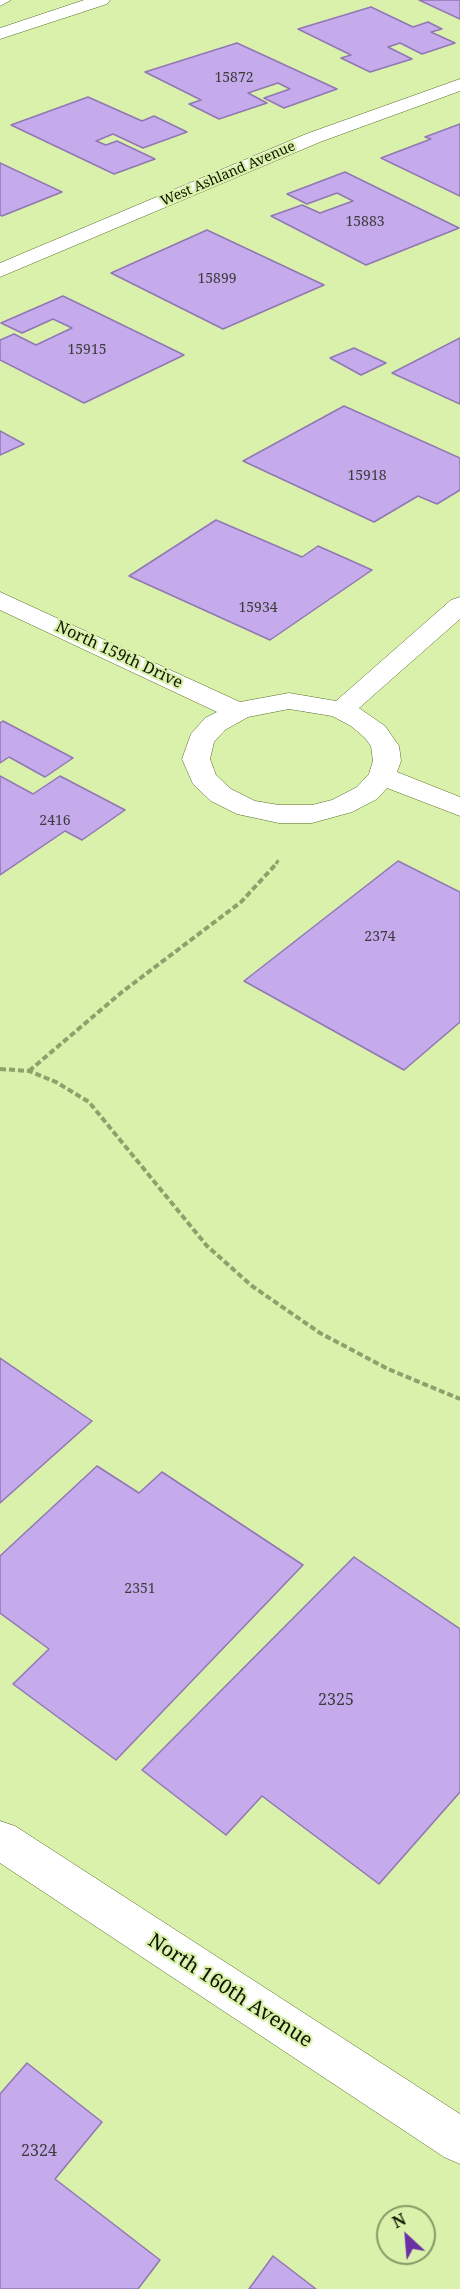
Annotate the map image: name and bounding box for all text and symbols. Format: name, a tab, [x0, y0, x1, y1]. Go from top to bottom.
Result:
house number: 15872	[214, 70, 254, 86]
street label: West Ashland Avenue	[158, 138, 298, 210]
house number: 15883	[345, 214, 385, 230]
house number: 15899	[197, 271, 237, 287]
house number: 15915	[67, 342, 107, 358]
house number: 15918	[347, 468, 387, 484]
house number: 15934	[238, 600, 278, 616]
street label: North 159th Drive	[52, 617, 186, 693]
house number: 2416	[39, 813, 71, 829]
house number: 2374	[364, 929, 396, 945]
house number: 2351	[124, 1581, 156, 1597]
house number: 2325	[318, 1690, 354, 1710]
street label: North 160th Avenue	[143, 1929, 317, 2053]
house number: 2324	[21, 2141, 57, 2161]
north arrow	[376, 2205, 436, 2265]
text: N	[388, 2208, 409, 2233]

